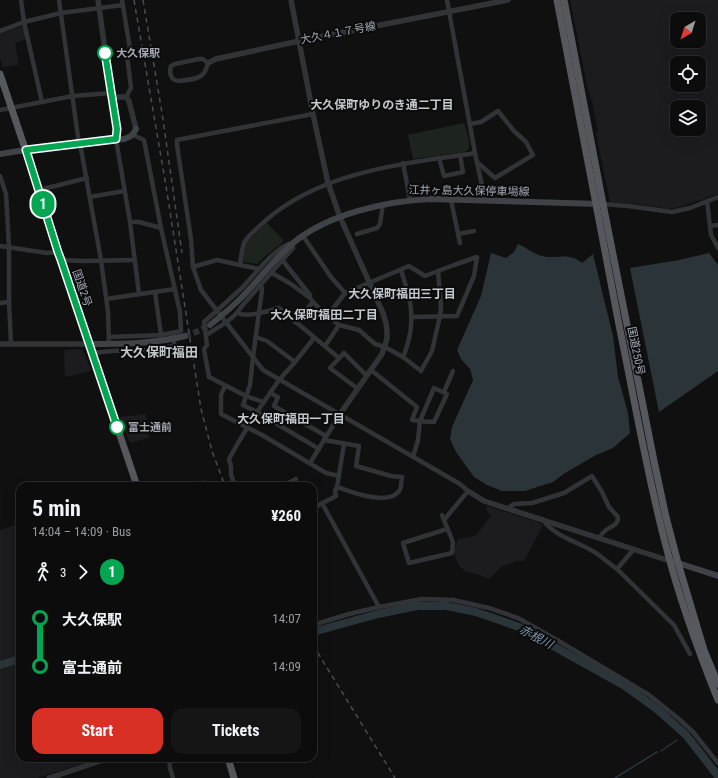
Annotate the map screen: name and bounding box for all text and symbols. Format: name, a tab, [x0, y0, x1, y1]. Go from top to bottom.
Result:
north arrow	[670, 12, 706, 48]
map controls	[670, 12, 706, 136]
street label: 大久４１７号線	[299, 19, 377, 47]
marker: 大久保駅	[97, 45, 113, 61]
place label: 大久保駅	[116, 47, 160, 60]
button: locate	[670, 56, 706, 92]
district label: 大久保町ゆりのき通二丁目	[310, 98, 454, 112]
button: layers	[670, 100, 706, 136]
street label: 江井ヶ島大久保停車場線	[408, 183, 530, 199]
line badge: 1	[30, 191, 56, 217]
text: 1	[39, 196, 47, 212]
street label: 国道2号	[70, 268, 94, 308]
district label: 大久保町福田三丁目	[348, 287, 456, 301]
district label: 大久保町福田二丁目	[270, 308, 378, 322]
street label: 国道250号	[625, 326, 647, 376]
district label: 大久保町福田	[120, 345, 198, 360]
district label: 大久保町福田一丁目	[237, 412, 345, 426]
marker: 富士通前	[109, 419, 125, 435]
place label: 富士通前	[128, 421, 172, 434]
text: 5 min	[32, 496, 81, 521]
text: ¥260	[271, 507, 301, 525]
text: 14:04 – 14:09 · Bus	[32, 524, 131, 539]
icon: walk	[32, 561, 54, 583]
icon: forward	[72, 561, 94, 583]
text: 1	[108, 564, 116, 580]
text: 3	[60, 565, 66, 580]
text: 大久保駅	[62, 611, 122, 629]
text: 14:07	[272, 611, 301, 626]
water label: 赤根川	[517, 622, 557, 653]
text: 富士通前	[62, 659, 122, 677]
text: 14:09	[272, 659, 301, 674]
button: Start	[32, 708, 163, 754]
button: Tickets	[171, 708, 301, 754]

